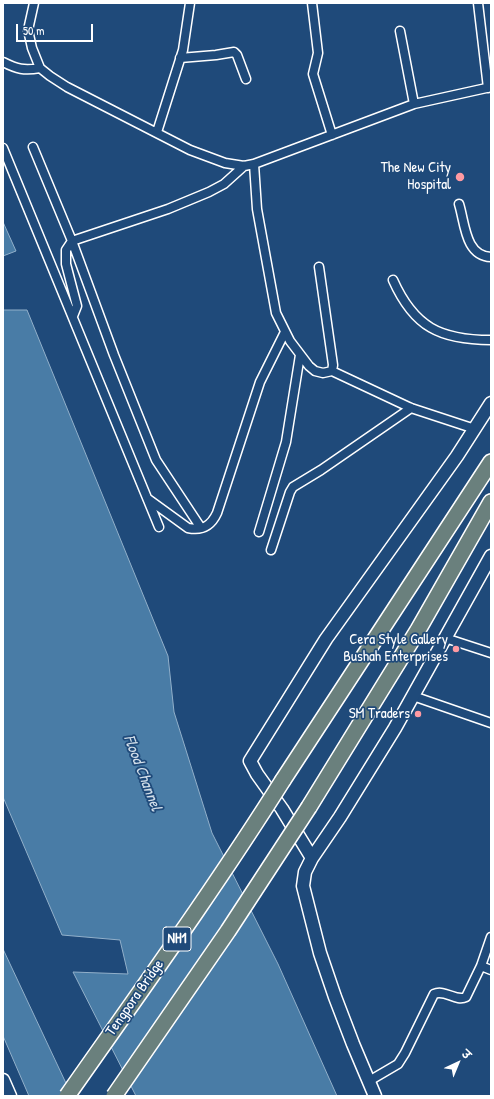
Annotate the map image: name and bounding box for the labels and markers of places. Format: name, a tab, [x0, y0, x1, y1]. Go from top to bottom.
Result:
place label: The New City Hospital	[381, 159, 451, 194]
marker: The New City Hospital	[454, 171, 466, 183]
place label: Cera Style Gallery Bushah Enterprises	[343, 631, 448, 666]
marker: Cera Style Gallery Bushah Enterprises	[451, 644, 461, 654]
place label: SM Traders	[349, 705, 410, 723]
marker: SM Traders	[413, 709, 423, 719]

